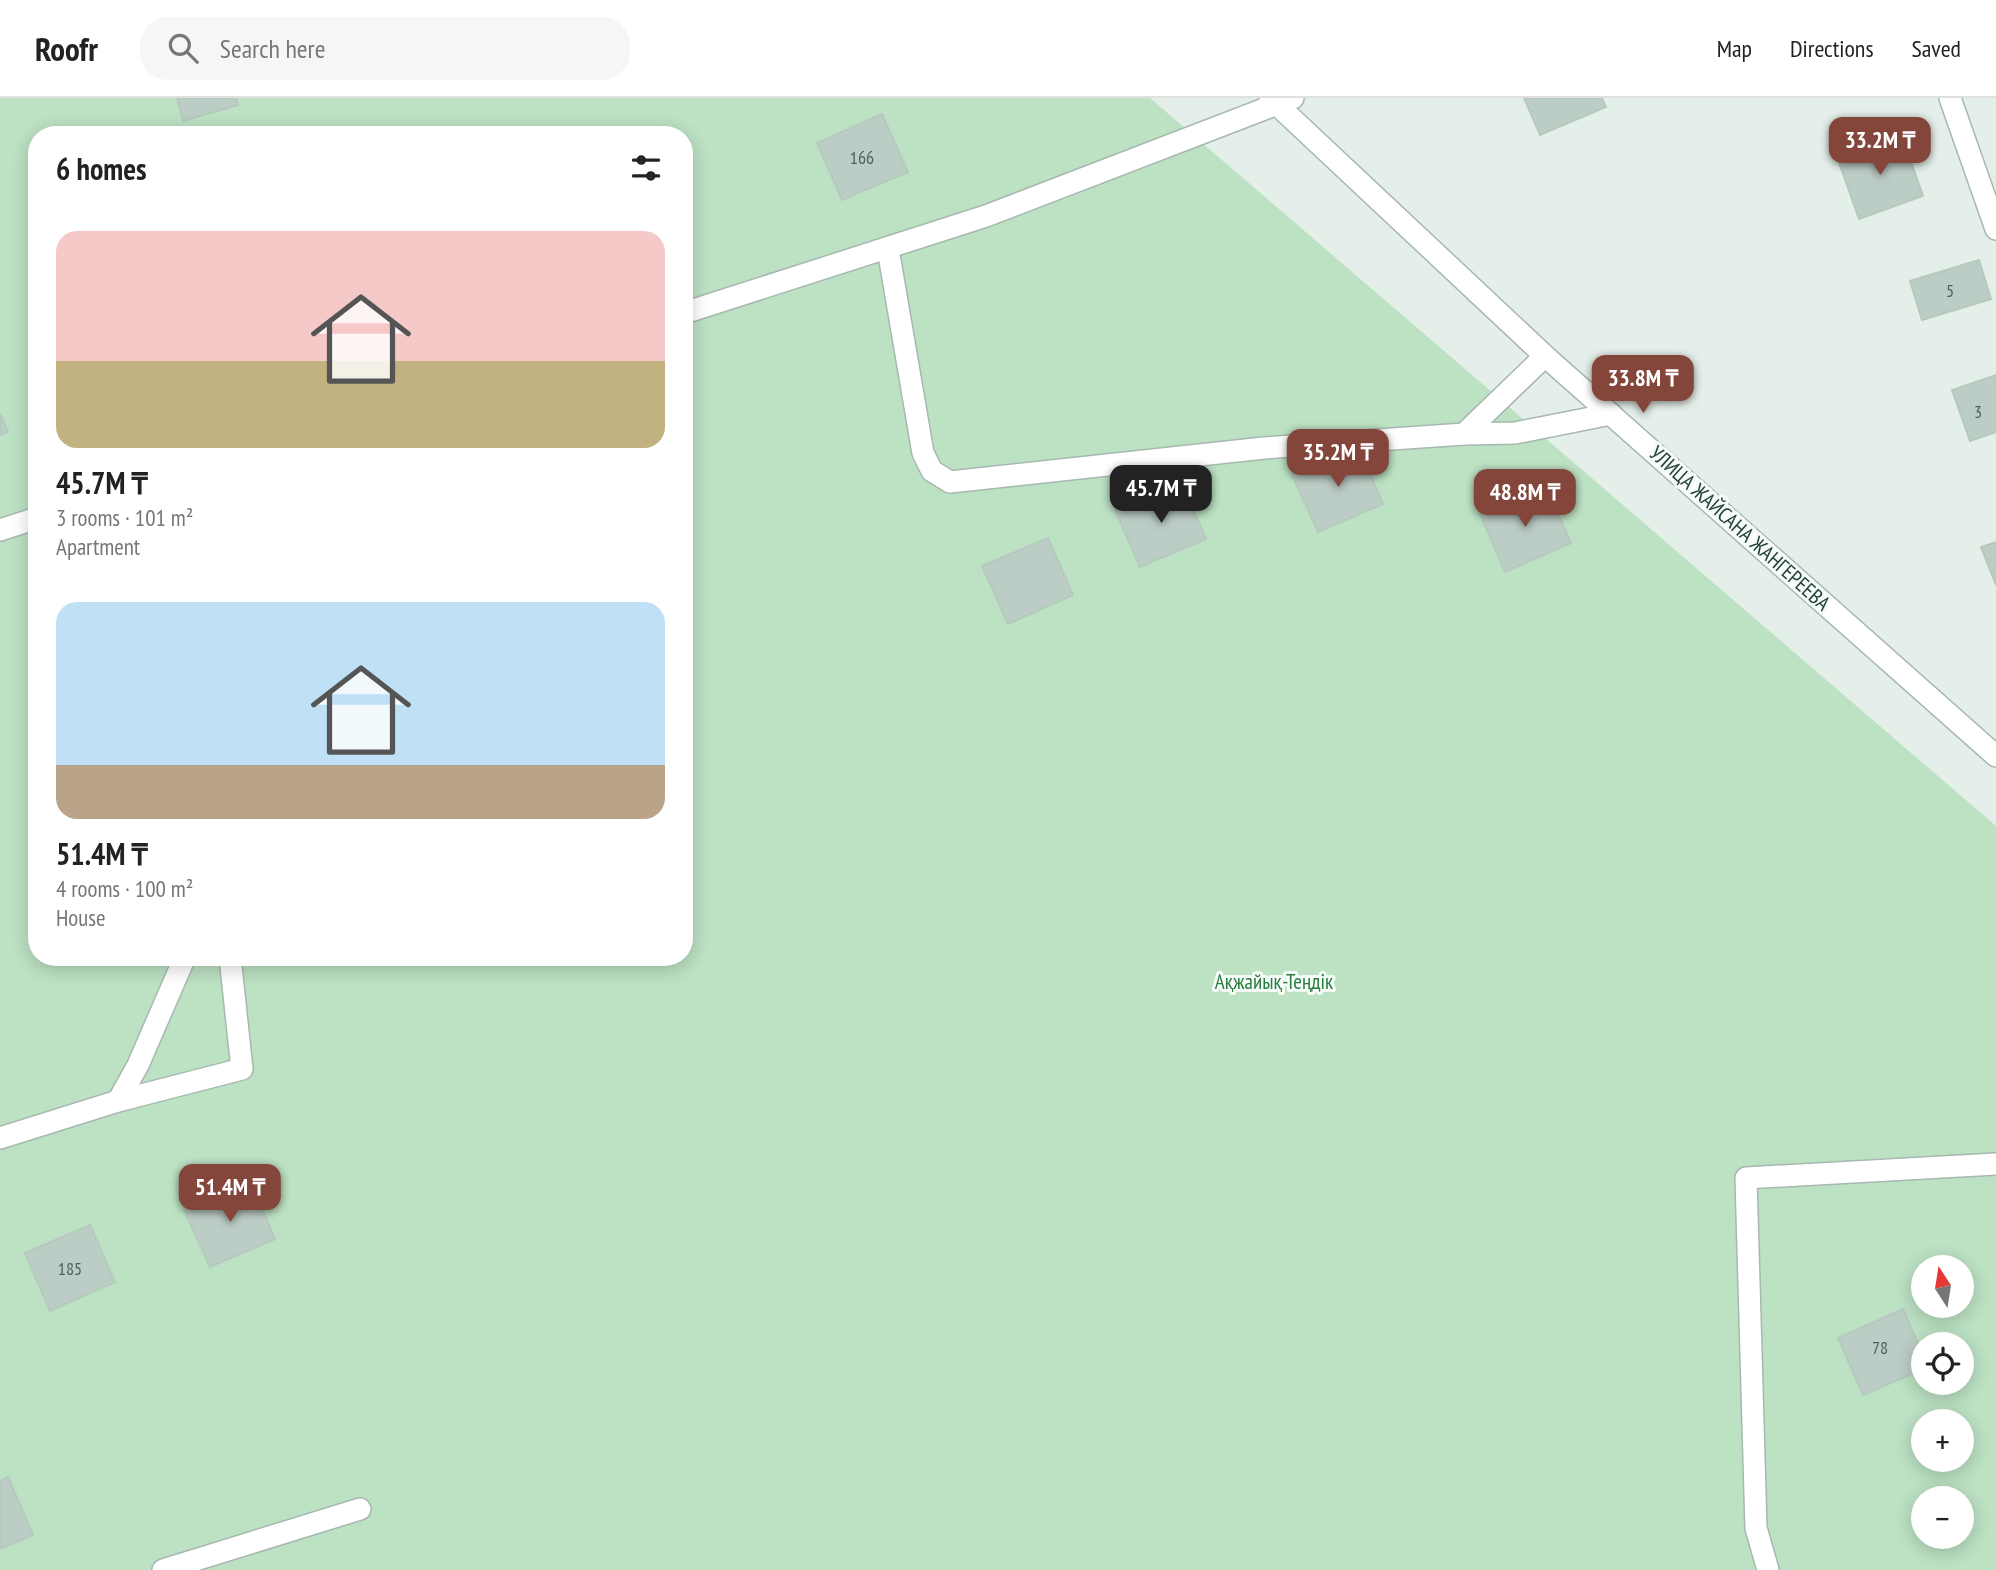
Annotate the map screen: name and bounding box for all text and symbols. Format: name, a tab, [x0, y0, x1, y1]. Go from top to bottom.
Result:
search box	[140, 17, 630, 80]
text: Roofr	[35, 27, 98, 70]
icon: search	[164, 29, 202, 67]
text: Search here	[220, 32, 325, 65]
text: Map	[1717, 33, 1752, 64]
text: Directions	[1790, 33, 1874, 64]
text: Saved	[1912, 33, 1961, 64]
pin: 33.2M ₸	[1815, 118, 1945, 177]
text: 33.2M ₸	[1845, 125, 1915, 154]
house number: 166	[850, 146, 874, 169]
text: 6 homes	[56, 149, 147, 188]
icon: filters	[627, 149, 665, 187]
icon: home	[298, 276, 424, 402]
house number: 5	[1946, 279, 1954, 302]
pin: 33.8M ₸	[1578, 356, 1708, 415]
text: 33.8M ₸	[1608, 363, 1678, 392]
house number: 3	[1974, 400, 1982, 423]
pin: 35.2M ₸	[1273, 430, 1403, 489]
text: 35.2M ₸	[1303, 437, 1373, 466]
street label: УЛИЦА ЖАЙСАНА ЖАНГЕРЕЕВА	[1644, 440, 1836, 616]
text: 45.7M ₸	[56, 463, 148, 502]
pin: 45.7M ₸	[1096, 466, 1226, 525]
pin: 48.8M ₸	[1460, 470, 1590, 529]
text: 45.7M ₸	[1126, 473, 1196, 502]
text: 48.8M ₸	[1490, 477, 1560, 506]
text: 3 rooms · 101 m²	[56, 503, 193, 532]
text: Apartment	[56, 532, 140, 561]
icon: home	[298, 647, 424, 773]
text: 51.4M ₸	[56, 834, 148, 873]
text: 4 rooms · 100 m²	[56, 874, 193, 903]
text: House	[56, 903, 106, 932]
park label: Ақжайық-Теңдік	[1215, 968, 1333, 995]
pin: 51.4M ₸	[165, 1164, 295, 1224]
text: 51.4M ₸	[195, 1172, 265, 1201]
north arrow	[1911, 1255, 1974, 1318]
map controls	[1911, 1255, 1974, 1549]
house number: 185	[58, 1257, 82, 1280]
button: locate	[1911, 1332, 1974, 1395]
house number: 78	[1872, 1336, 1888, 1359]
button: +	[1911, 1409, 1974, 1472]
button: −	[1911, 1486, 1974, 1549]

